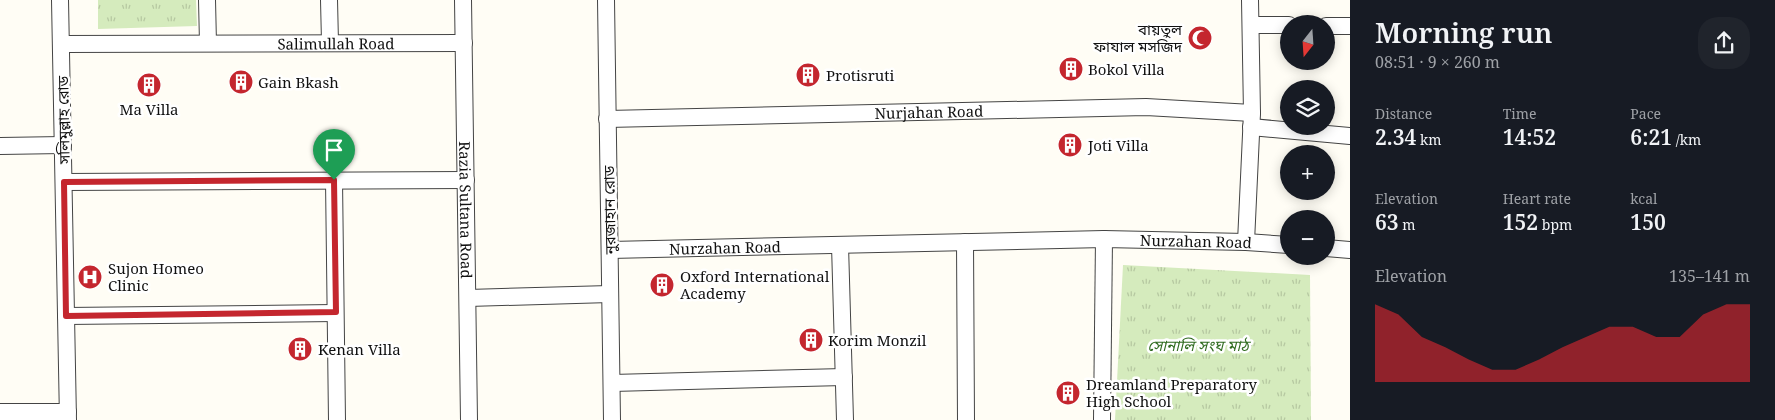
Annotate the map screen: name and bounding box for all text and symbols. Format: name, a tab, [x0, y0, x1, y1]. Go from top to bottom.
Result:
text: Morning run	[1375, 13, 1552, 51]
north arrow	[1280, 15, 1335, 70]
map controls	[1280, 15, 1335, 265]
button: share	[1698, 17, 1750, 69]
place label: বায়তুল ফাযাল মসজিদ	[1093, 19, 1183, 56]
mosque icon: বায়তুল ফাযাল মসজিদ	[1187, 25, 1213, 51]
street label: Salimullah Road	[277, 33, 395, 53]
text: 08:51 · 9 × 260 m	[1375, 51, 1500, 73]
building icon: Bokol Villa	[1058, 56, 1084, 82]
place label: Bokol Villa	[1088, 59, 1165, 79]
building icon: Protisruti	[795, 62, 821, 88]
place label: Protisruti	[826, 65, 894, 85]
building icon: Gain Bkash	[228, 69, 254, 95]
building icon: Ma Villa	[136, 72, 162, 98]
place label: Gain Bkash	[258, 72, 339, 92]
street label: সলিমুল্লাহ রোড	[52, 75, 74, 165]
button: layers	[1280, 80, 1335, 135]
place label: Ma Villa	[119, 99, 179, 119]
street label: Nurjahan Road	[874, 101, 984, 123]
text: Distance	[1375, 104, 1432, 123]
text: Time	[1503, 104, 1536, 123]
text: Pace	[1630, 104, 1661, 123]
text: 2.34	[1375, 123, 1416, 151]
text: 14:52	[1503, 123, 1556, 151]
text: 6:21	[1630, 123, 1672, 151]
pin	[313, 129, 355, 180]
text: km	[1416, 130, 1441, 149]
text: /km	[1672, 130, 1701, 149]
building icon: Joti Villa	[1057, 132, 1083, 158]
place label: Joti Villa	[1087, 135, 1149, 155]
icon: arrive	[320, 136, 348, 164]
street label: Razia Sultana Road	[455, 141, 477, 279]
button: +	[1280, 145, 1335, 200]
street label: নুরজাহান রোড	[598, 165, 620, 256]
text: Elevation	[1375, 189, 1438, 208]
text: Heart rate	[1503, 189, 1571, 208]
text: kcal	[1630, 189, 1657, 208]
text: 63	[1375, 208, 1399, 236]
text: 152	[1503, 208, 1538, 236]
text: 150	[1630, 208, 1666, 236]
button: −	[1280, 210, 1335, 265]
text: m	[1399, 215, 1416, 234]
text: bpm	[1538, 215, 1572, 234]
street label: Nurzahan Road	[1140, 230, 1252, 252]
street label: Nurzahan Road	[669, 236, 781, 259]
place label: Sujon Homeo Clinic	[108, 258, 204, 295]
hospital icon: Sujon Homeo Clinic	[77, 264, 103, 290]
text: Elevation	[1375, 265, 1447, 287]
text: 135–141 m	[1669, 265, 1750, 287]
place label: Oxford International Academy	[680, 266, 830, 303]
building icon: Oxford International Academy	[649, 272, 675, 298]
building icon: Korim Monzil	[798, 327, 824, 353]
place label: Korim Monzil	[828, 330, 927, 350]
park label: সোনালি সংঘ মাঠ	[1147, 335, 1251, 355]
building icon: Kenan Villa	[287, 336, 313, 362]
place label: Kenan Villa	[318, 339, 401, 359]
place label: Dreamland Preparatory High School	[1086, 374, 1258, 411]
building icon: Dreamland Preparatory High School	[1055, 380, 1081, 406]

